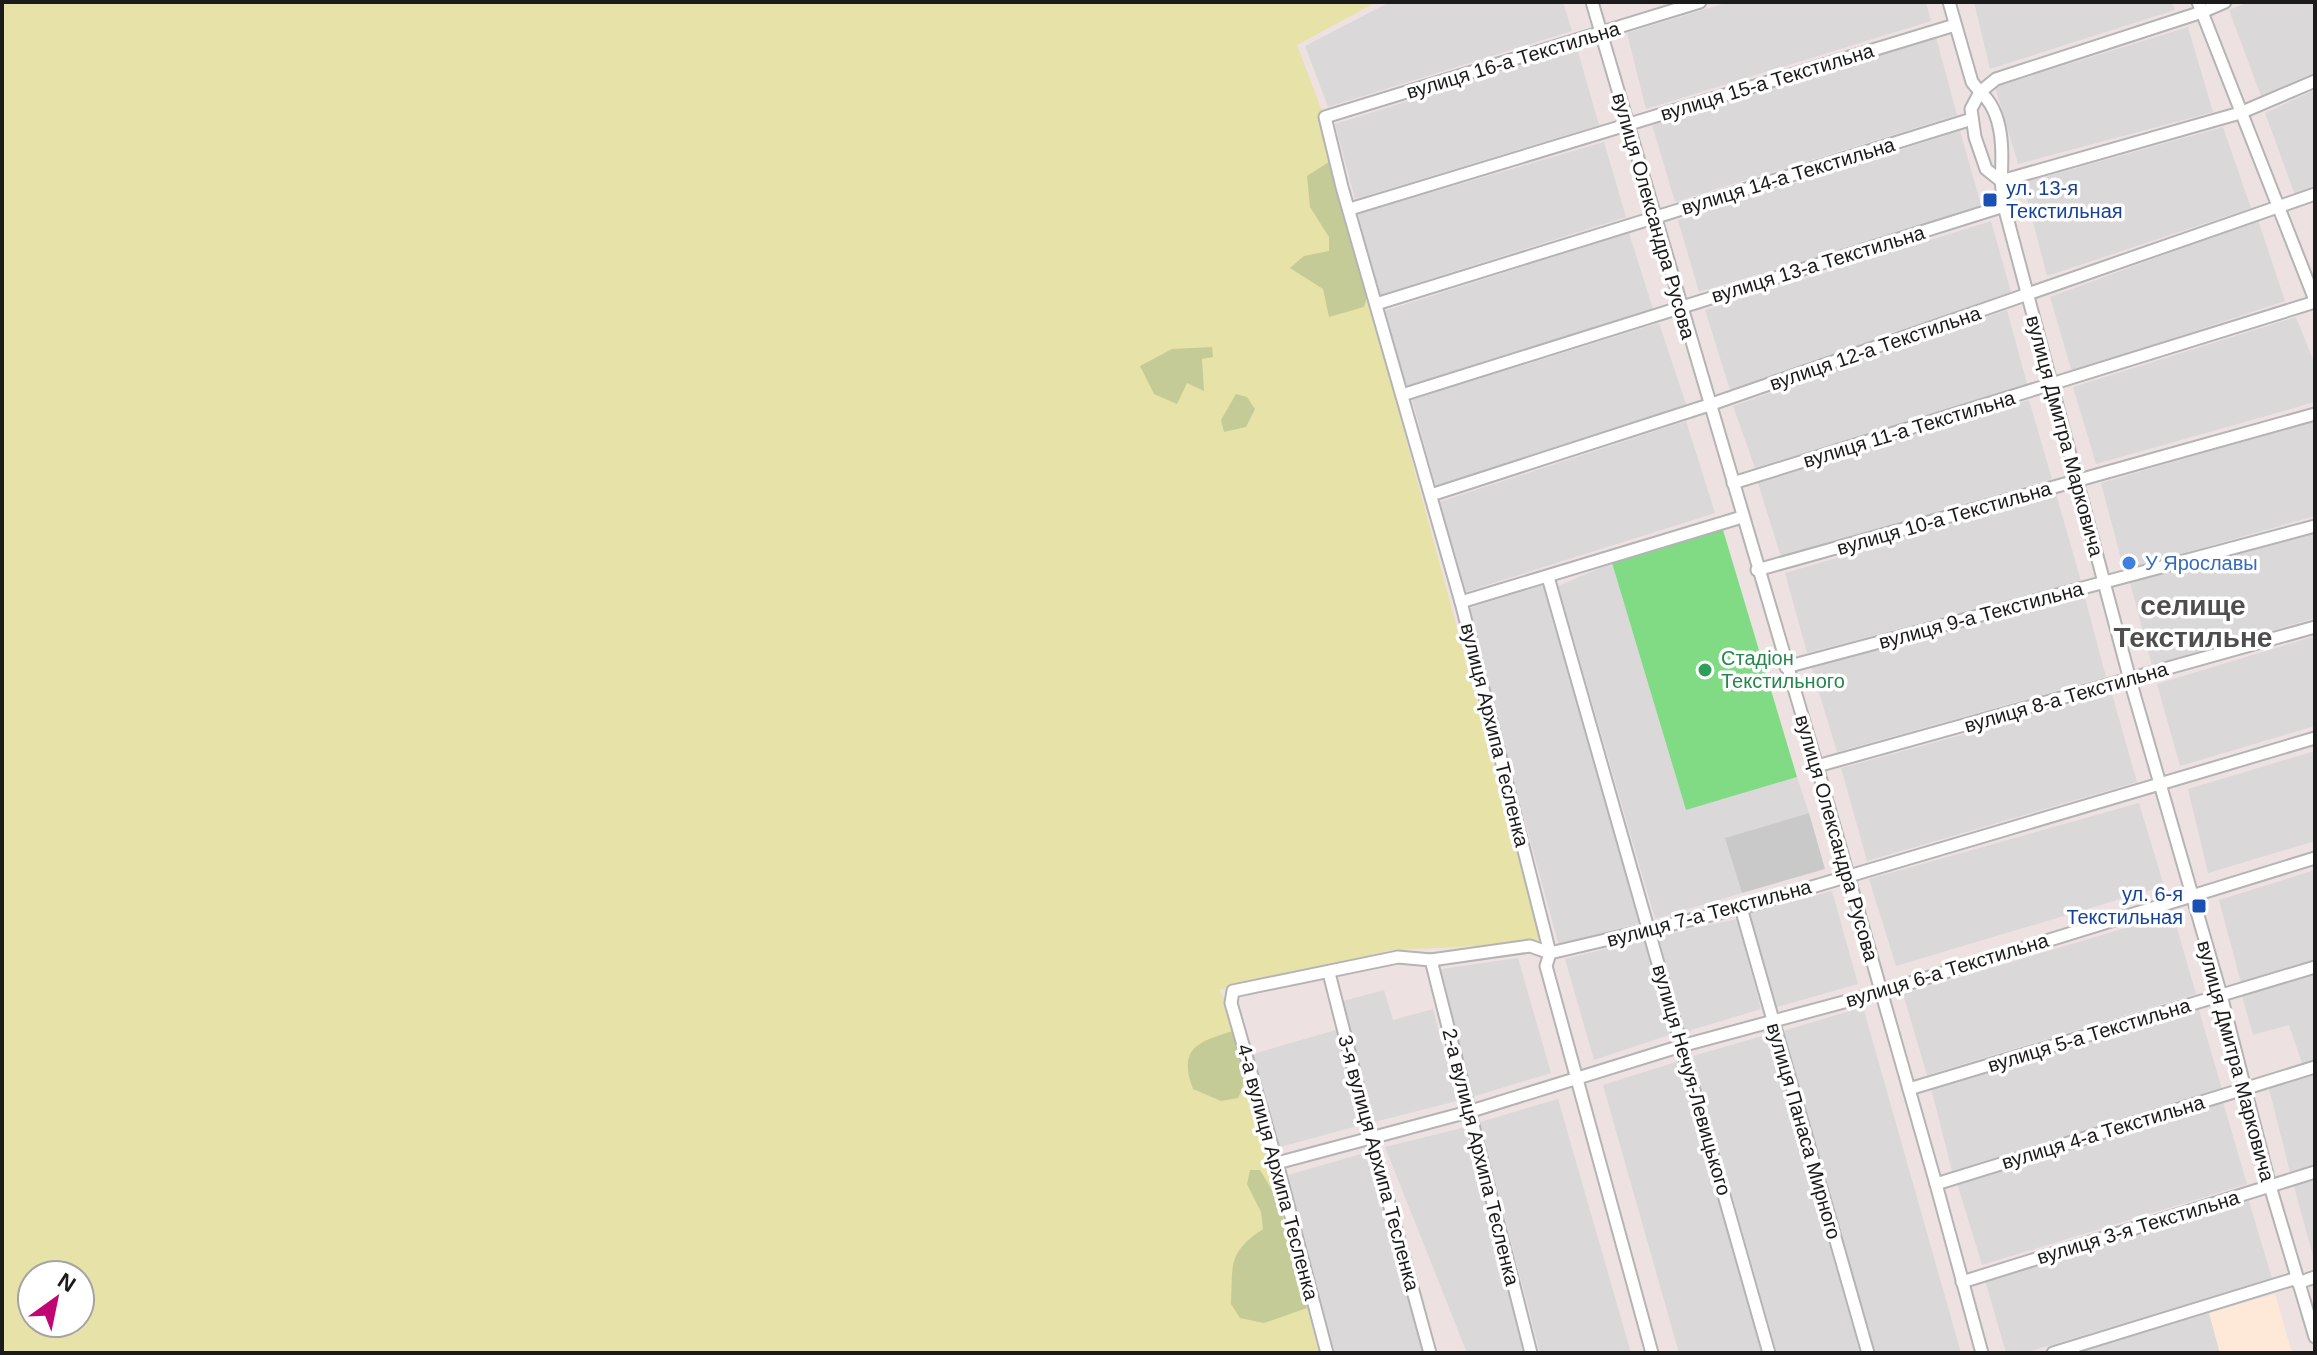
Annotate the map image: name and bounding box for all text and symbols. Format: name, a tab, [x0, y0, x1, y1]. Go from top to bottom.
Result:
street label: вулиця 16-а Текстильна	[1404, 17, 1623, 103]
street label: вулиця 15-а Текстильна	[1658, 39, 1877, 125]
street label: вулиця Олександра Русова	[1608, 90, 1700, 343]
street label: вулиця 14-а Текстильна	[1679, 133, 1898, 219]
place label: ул. 13-я Текстильная	[2006, 177, 2123, 222]
marker: ул. 13-я Текстильная	[1981, 191, 1999, 209]
street label: вулиця 13-а Текстильна	[1709, 221, 1928, 307]
street label: вулиця 12-а Текстильна	[1767, 301, 1984, 395]
street label: вулиця Дмитра Марковича	[2022, 313, 2108, 560]
street label: вулиця 11-а Текстильна	[1800, 386, 2018, 472]
street label: вулиця 10-а Текстильна	[1834, 477, 2054, 559]
place label: У Ярославы	[2145, 552, 2258, 574]
marker: У Ярославы	[2120, 554, 2138, 572]
street label: вулиця 9-а Текстильна	[1876, 577, 2086, 653]
district label: селище Текстильне	[2114, 590, 2272, 653]
street label: вулиця Архипа Тесленка	[1457, 621, 1534, 850]
place label: Стадіон Текстильного	[1721, 647, 1845, 692]
street label: вулиця 8-а Текстильна	[1962, 657, 2171, 737]
marker: Стадіон Текстильного	[1696, 661, 1714, 679]
street label: вулиця Олександра Русова	[1791, 712, 1883, 965]
street label: вулиця 7-а Текстильна	[1604, 875, 1814, 951]
place label: ул. 6-я Текстильная	[2066, 883, 2183, 928]
marker: ул. 6-я Текстильная	[2190, 897, 2208, 915]
street label: вулиця 6-а Текстильна	[1843, 928, 2052, 1011]
street label: вулиця Дмитра Марковича	[2193, 938, 2279, 1185]
street label: вулиця Нечуя-Левицького	[1648, 962, 1736, 1198]
street label: вулиця 5-а Текстильна	[1985, 993, 2194, 1076]
street label: вулиця Панаса Мирного	[1763, 1020, 1845, 1242]
street label: 2-а вулиця Архипа Тесленка	[1438, 1026, 1524, 1289]
street label: 3-я вулиця Архипа Тесленка	[1334, 1033, 1424, 1294]
street label: 4-а вулиця Архипа Тесленка	[1233, 1042, 1323, 1303]
street label: вулиця 4-а Текстильна	[1999, 1090, 2208, 1173]
street label: вулиця 3-я Текстильна	[2034, 1185, 2243, 1268]
north arrow	[16, 1259, 96, 1339]
text: N	[53, 1268, 80, 1297]

